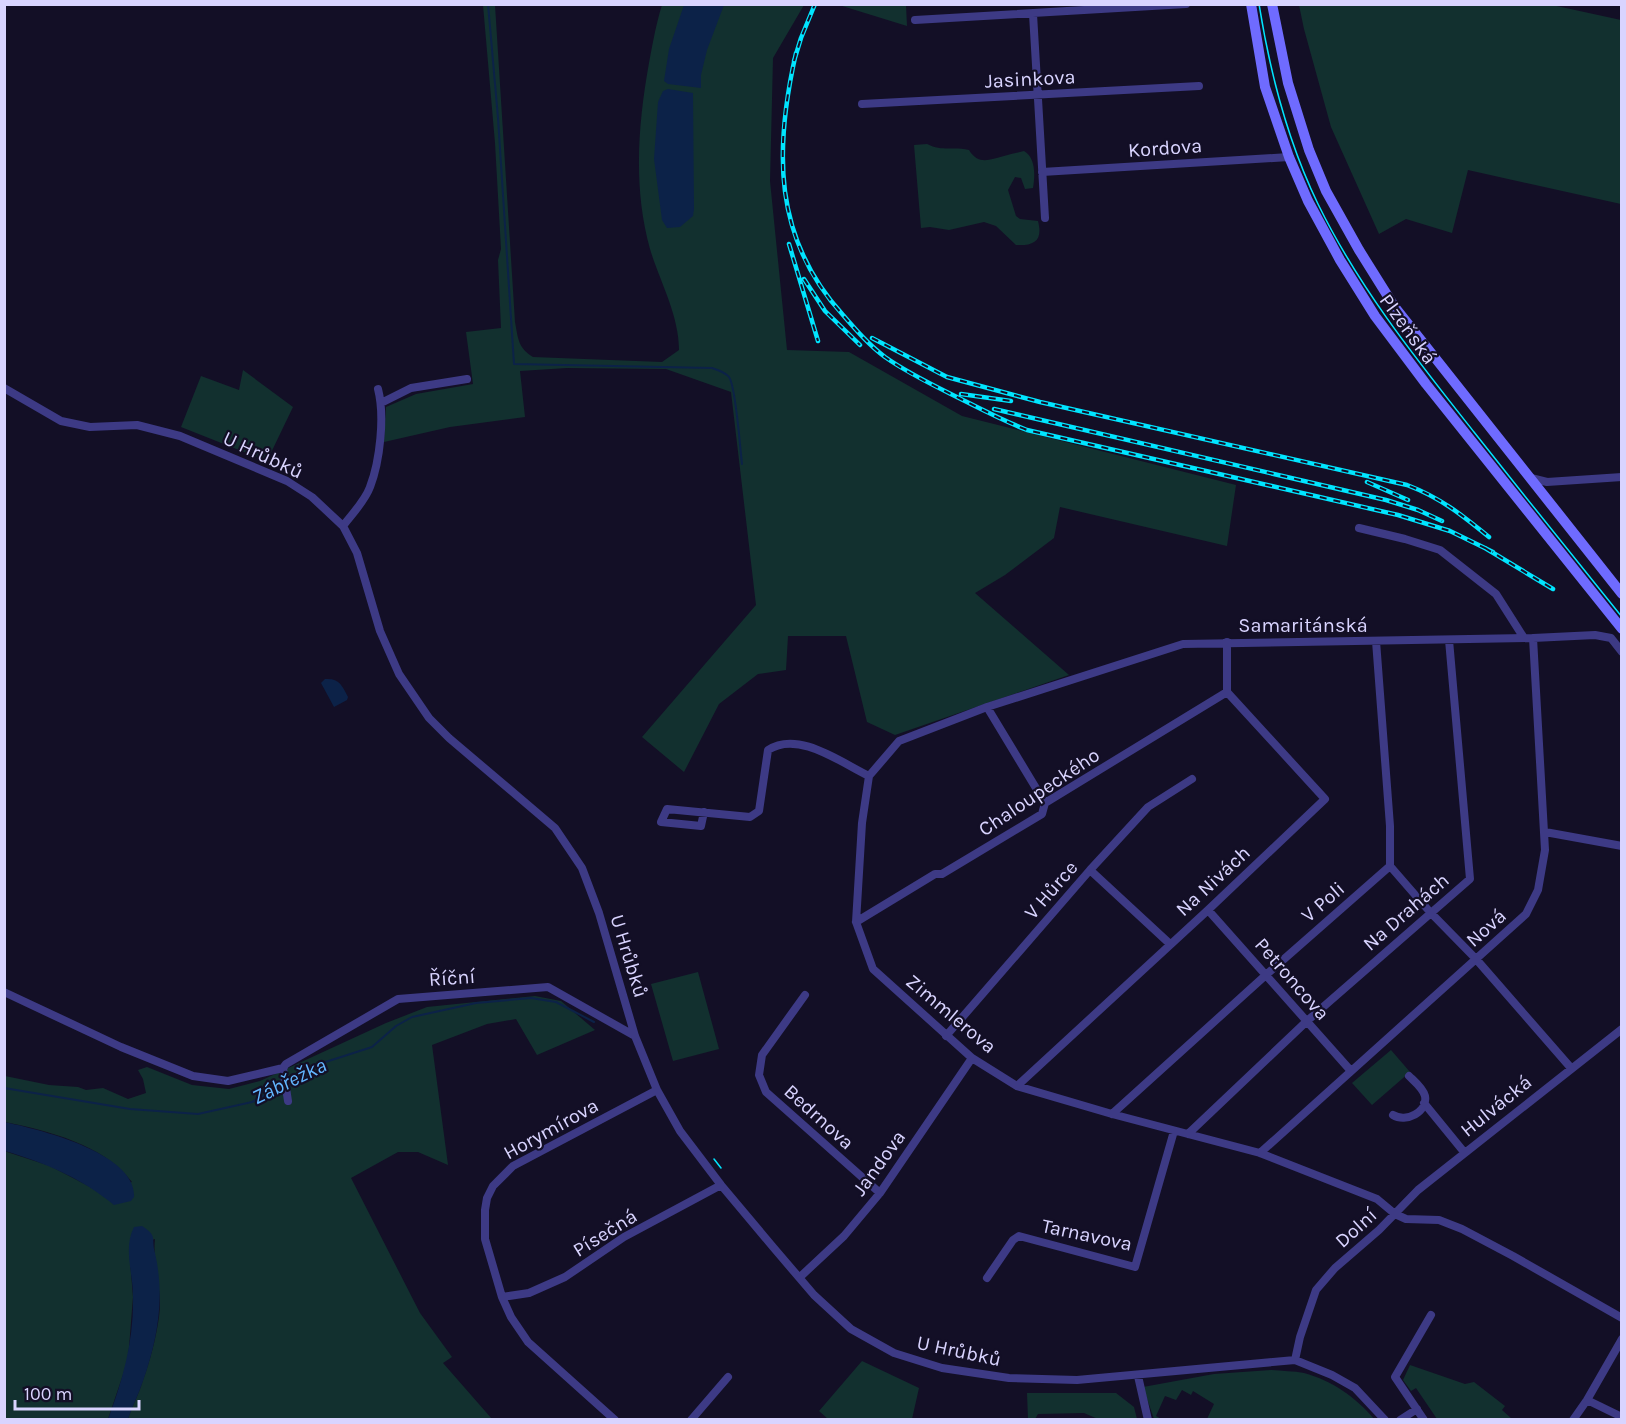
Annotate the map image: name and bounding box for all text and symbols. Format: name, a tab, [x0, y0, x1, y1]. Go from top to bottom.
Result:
street label: Jasinkova	[984, 65, 1076, 93]
street label: Kordova	[1127, 134, 1203, 162]
street label: Plzeňská	[1375, 289, 1441, 369]
street label: U Hrůbků	[219, 426, 307, 484]
street label: Samaritánská	[1238, 614, 1368, 637]
street label: Chaloupeckého	[974, 743, 1104, 841]
street label: Na Nivách	[1171, 841, 1255, 921]
street label: V Hůrce	[1020, 856, 1082, 924]
street label: Na Drahách	[1358, 868, 1454, 956]
street label: V Poli	[1297, 877, 1349, 927]
street label: Nová	[1461, 904, 1511, 952]
street label: U Hrůbků	[605, 912, 653, 1000]
street label: Petroncova	[1250, 933, 1334, 1025]
street label: Říční	[428, 964, 476, 991]
street label: Zimmlerova	[901, 970, 1001, 1058]
water label: Zábřežka	[248, 1053, 330, 1109]
street label: Hulvácká	[1456, 1070, 1536, 1142]
street label: Bedrnova	[779, 1080, 859, 1154]
street label: Horymírova	[500, 1094, 602, 1164]
street label: Jandova	[848, 1126, 910, 1200]
street label: Dolní	[1331, 1203, 1381, 1253]
street label: Písečná	[569, 1204, 641, 1262]
street label: Tarnavova	[1040, 1214, 1134, 1256]
street label: U Hrůbků	[915, 1331, 1003, 1371]
scale bar	[15, 1373, 140, 1411]
text: 100 m	[24, 1383, 72, 1405]

